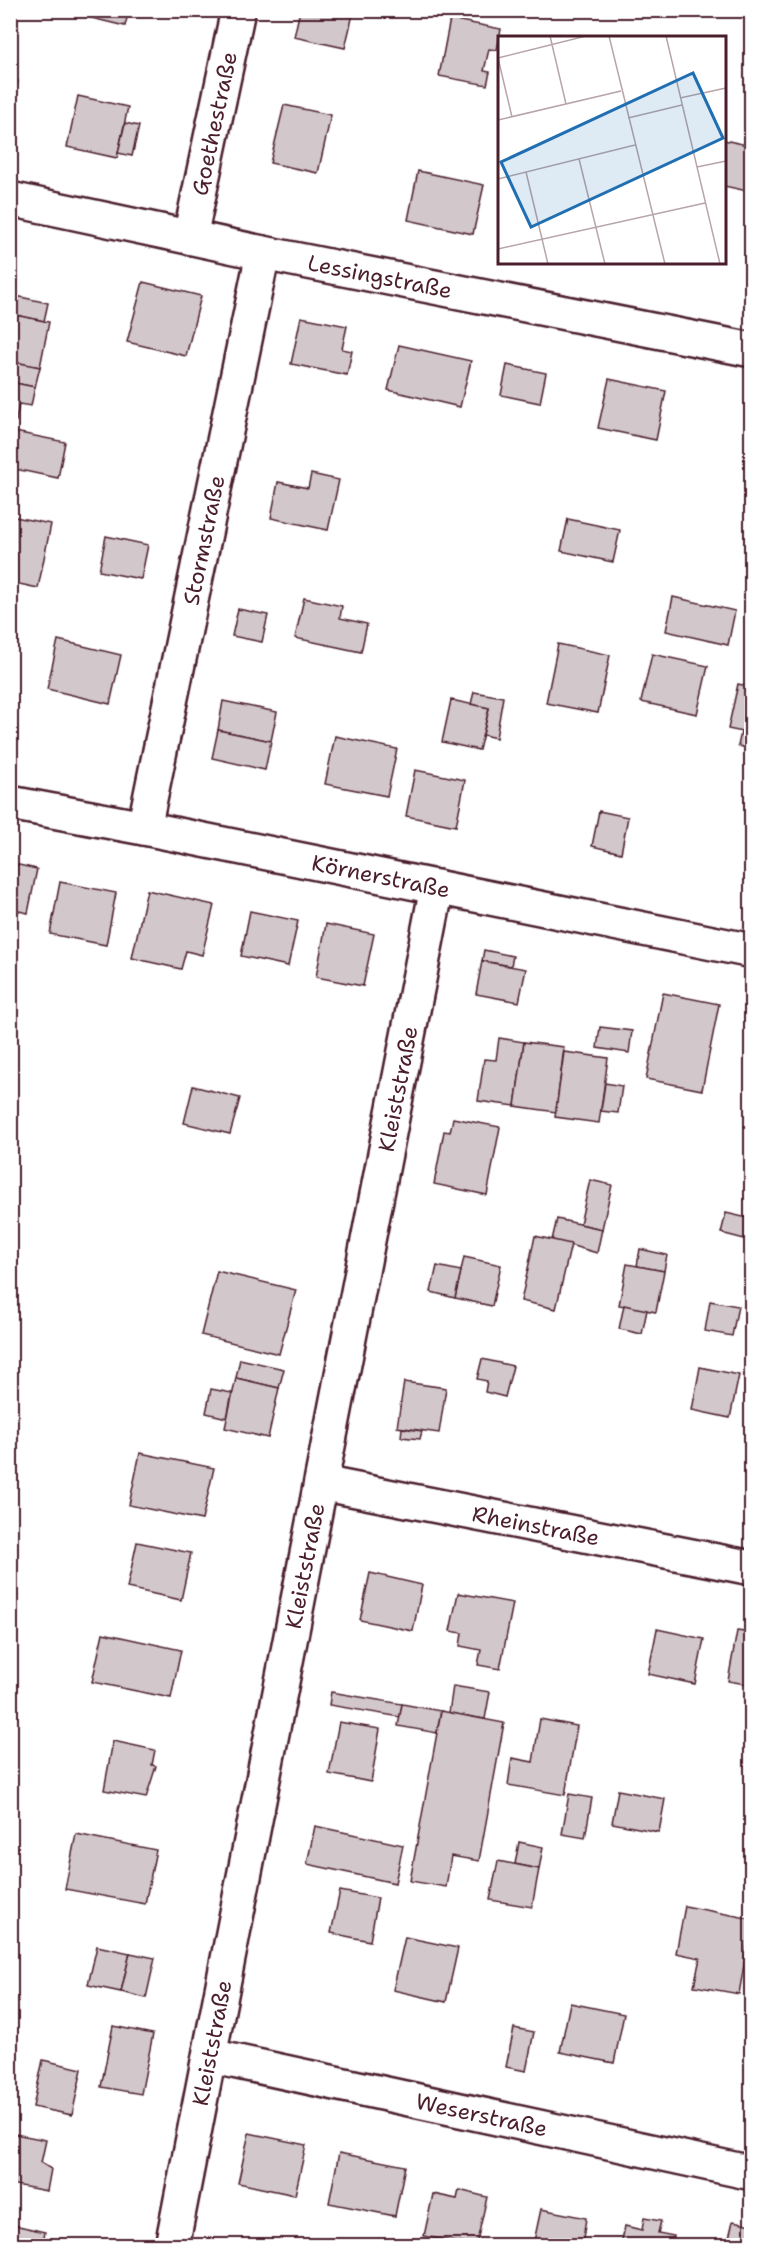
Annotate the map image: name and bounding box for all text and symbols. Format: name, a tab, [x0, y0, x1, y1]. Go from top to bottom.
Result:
inset map	[498, 36, 726, 264]
street label: Goethestraße	[185, 49, 243, 198]
street label: Lessingstraße	[305, 248, 455, 305]
street label: Stormstraße	[176, 473, 231, 608]
street label: Körnerstraße	[309, 848, 453, 904]
street label: Kleiststraße	[371, 1023, 424, 1154]
street label: Rheinstraße	[470, 1499, 602, 1552]
street label: Kleiststraße	[278, 1500, 331, 1631]
street label: Kleiststraße	[185, 1977, 238, 2108]
street label: Weserstraße	[413, 2086, 550, 2143]

